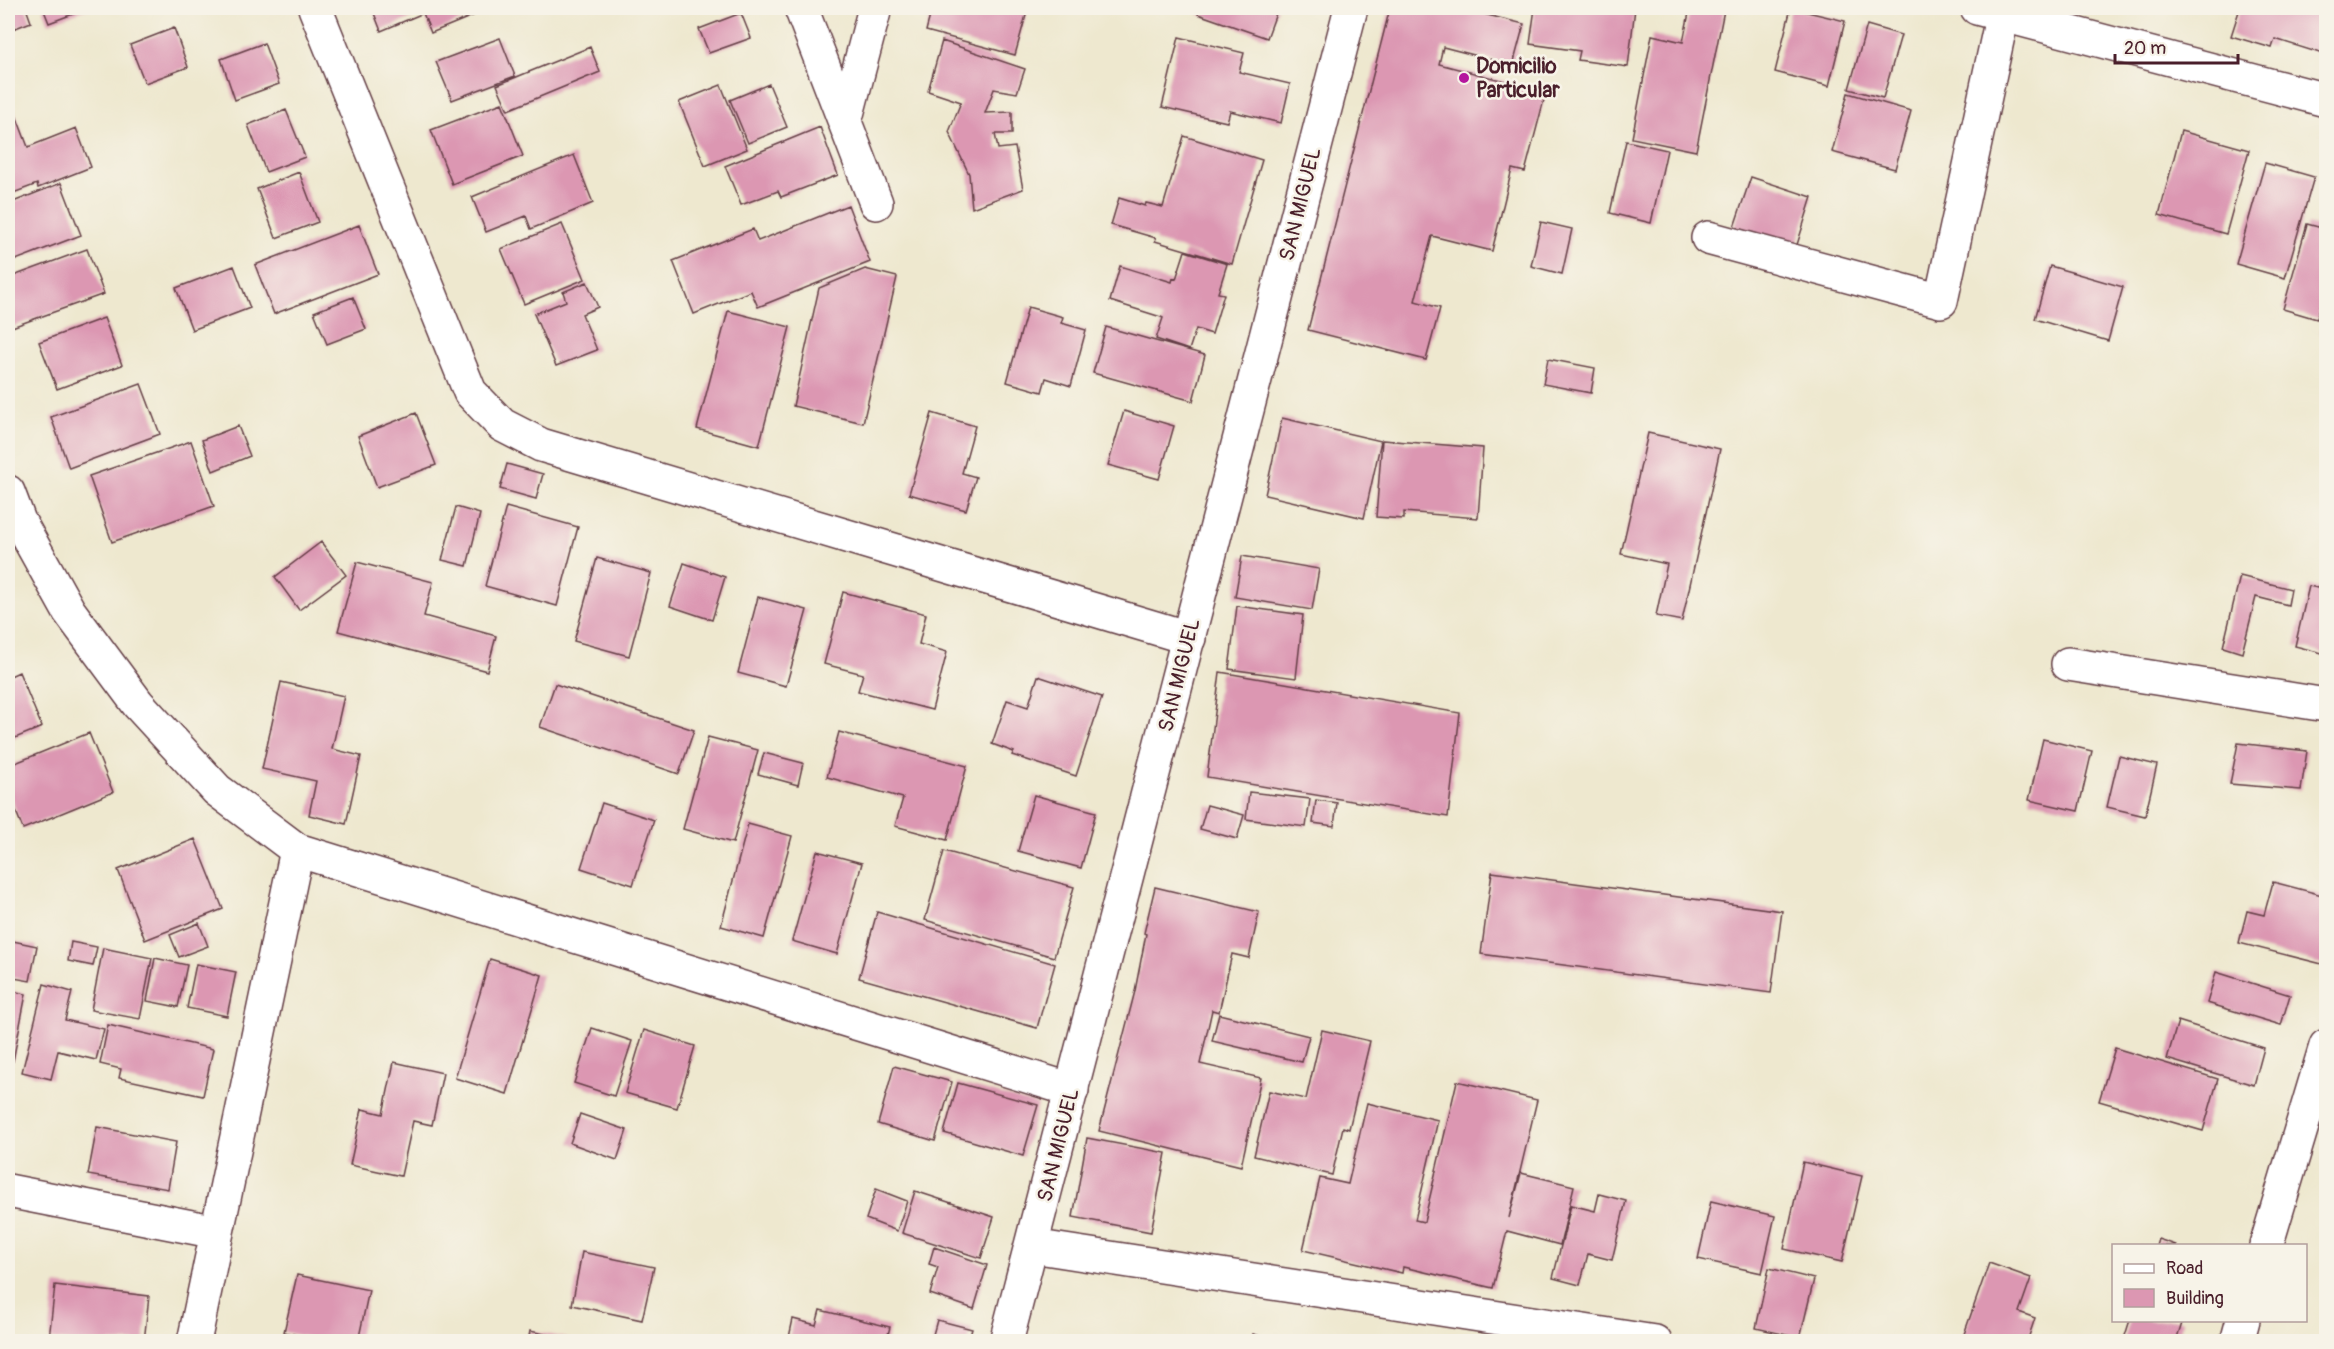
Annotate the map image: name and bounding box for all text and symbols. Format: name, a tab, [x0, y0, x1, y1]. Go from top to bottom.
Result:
scale bar	[2115, 27, 2238, 65]
text: 20 m	[2124, 37, 2166, 60]
place label: Domicilio Particular	[1476, 53, 1560, 104]
marker: Domicilio Particular	[1457, 71, 1471, 85]
street label: SAN MIGUEL	[1273, 144, 1328, 264]
street label: SAN MIGUEL	[1152, 615, 1207, 735]
street label: SAN MIGUEL	[1031, 1085, 1086, 1205]
legend	[2112, 1244, 2307, 1322]
text: Road	[2166, 1257, 2203, 1280]
text: Building	[2166, 1287, 2224, 1310]

